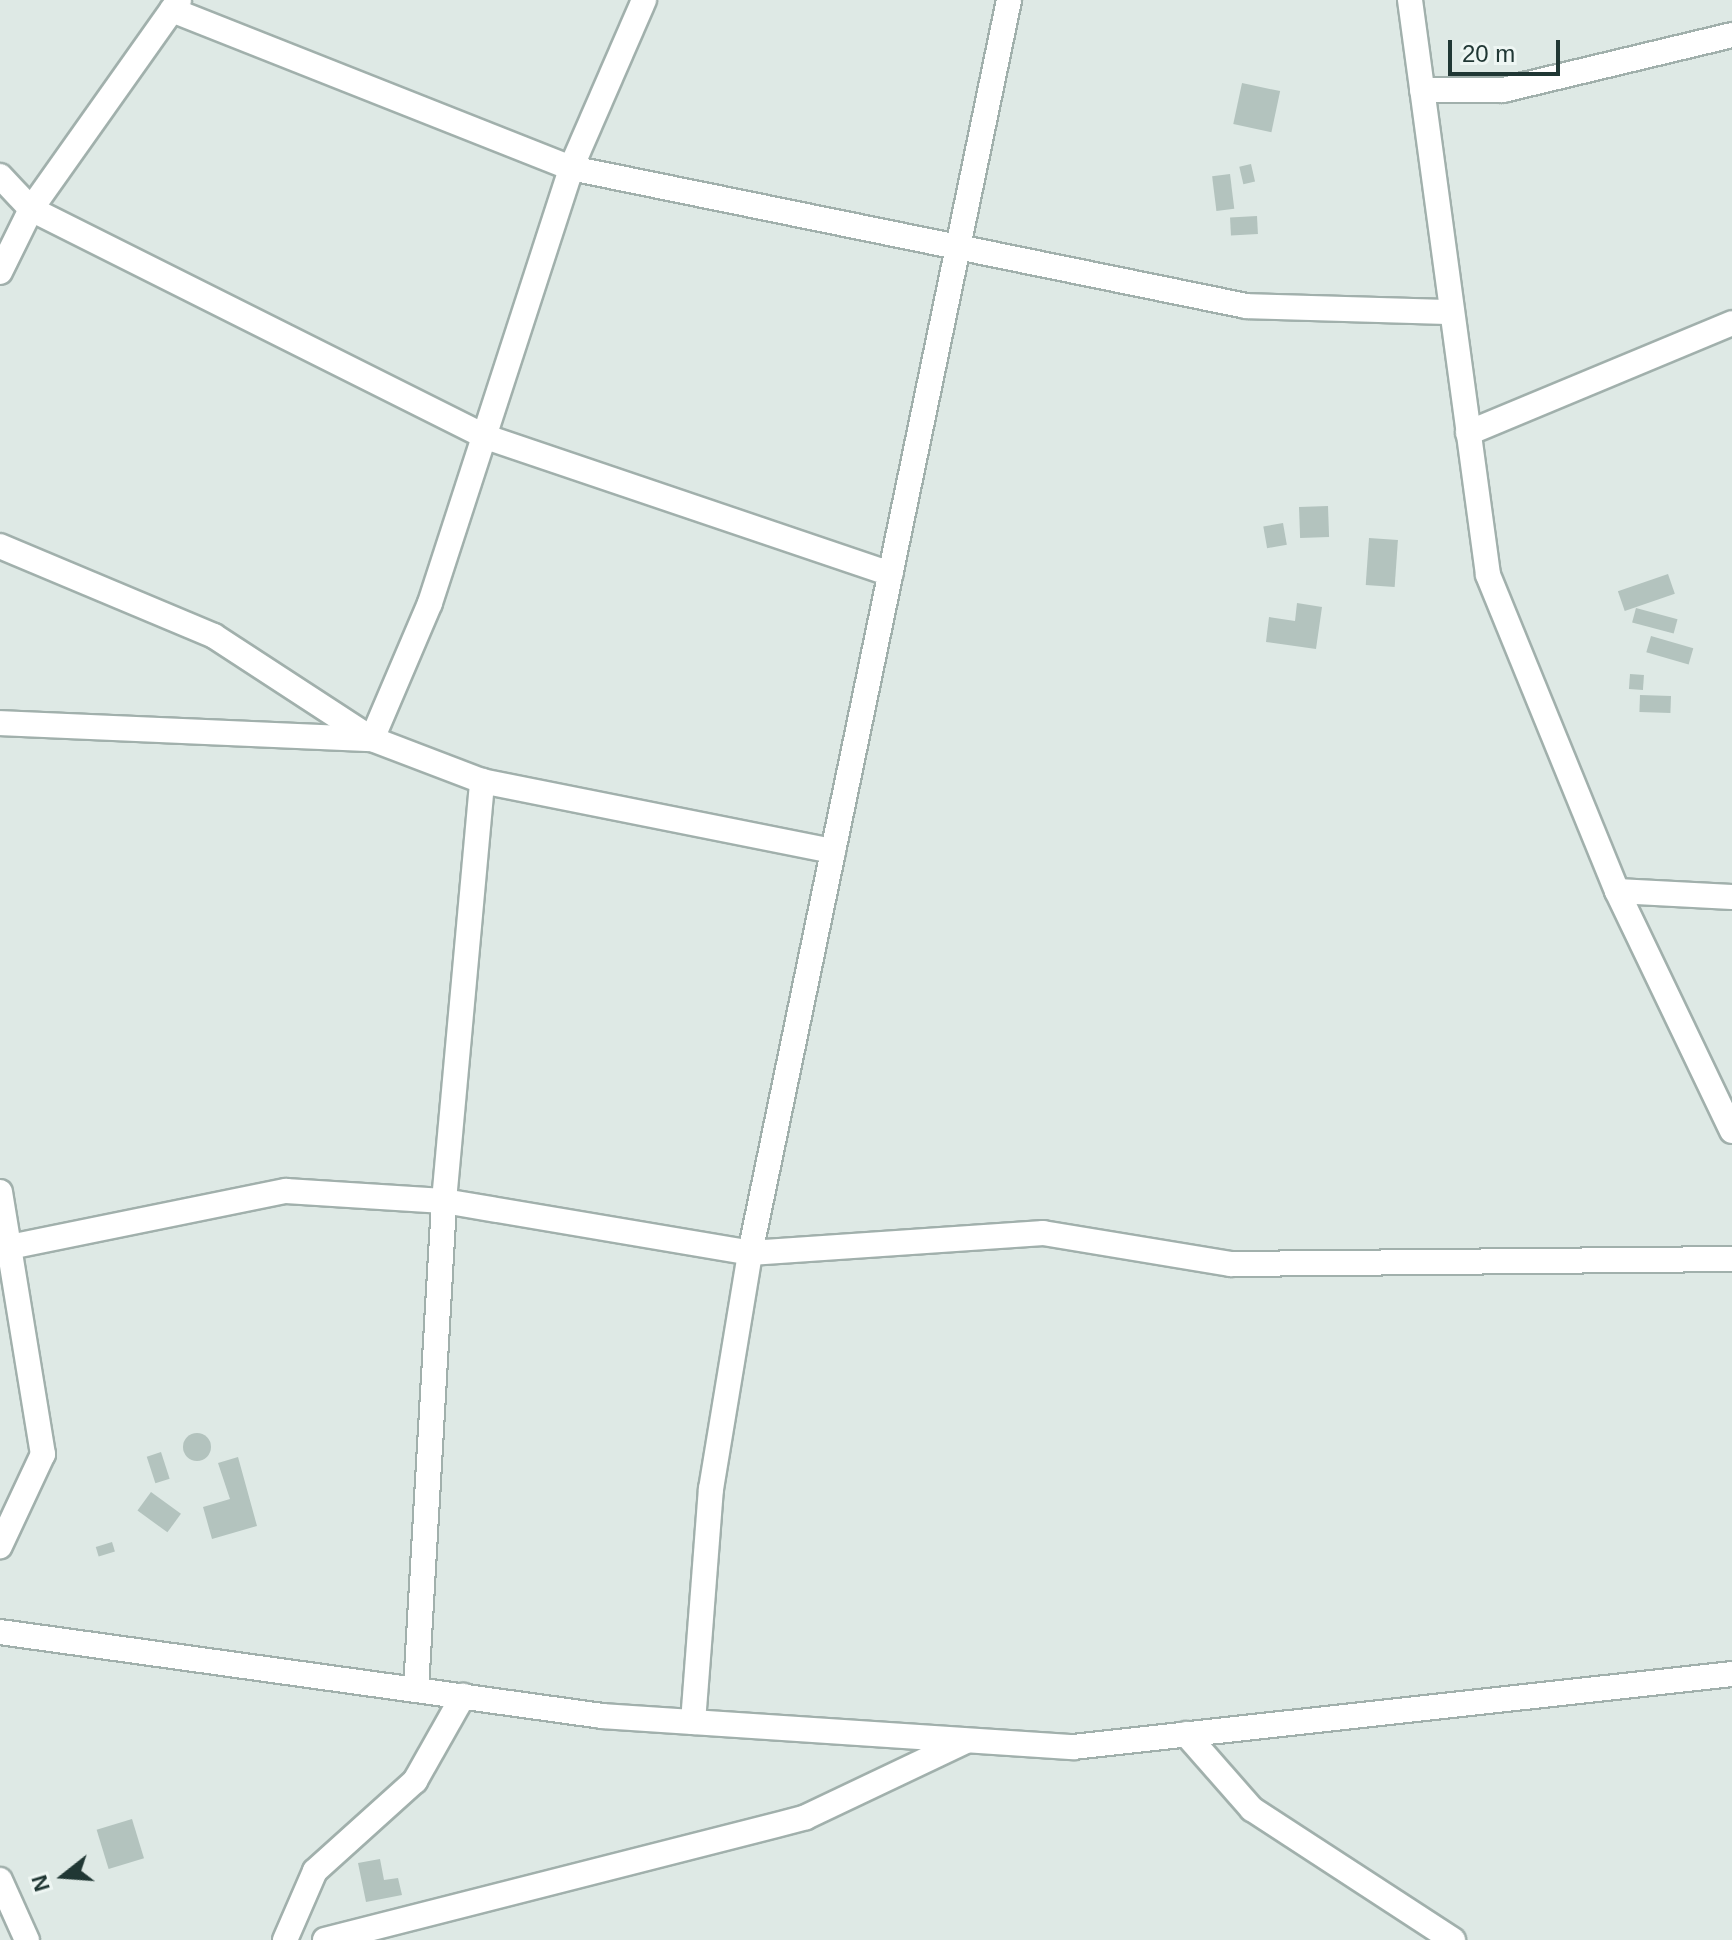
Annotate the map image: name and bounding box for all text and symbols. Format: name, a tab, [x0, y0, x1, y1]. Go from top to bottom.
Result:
scale bar	[1452, 24, 1564, 74]
text: 20 m	[1462, 40, 1515, 67]
north arrow	[24, 1836, 104, 1916]
text: N	[26, 1872, 55, 1894]

